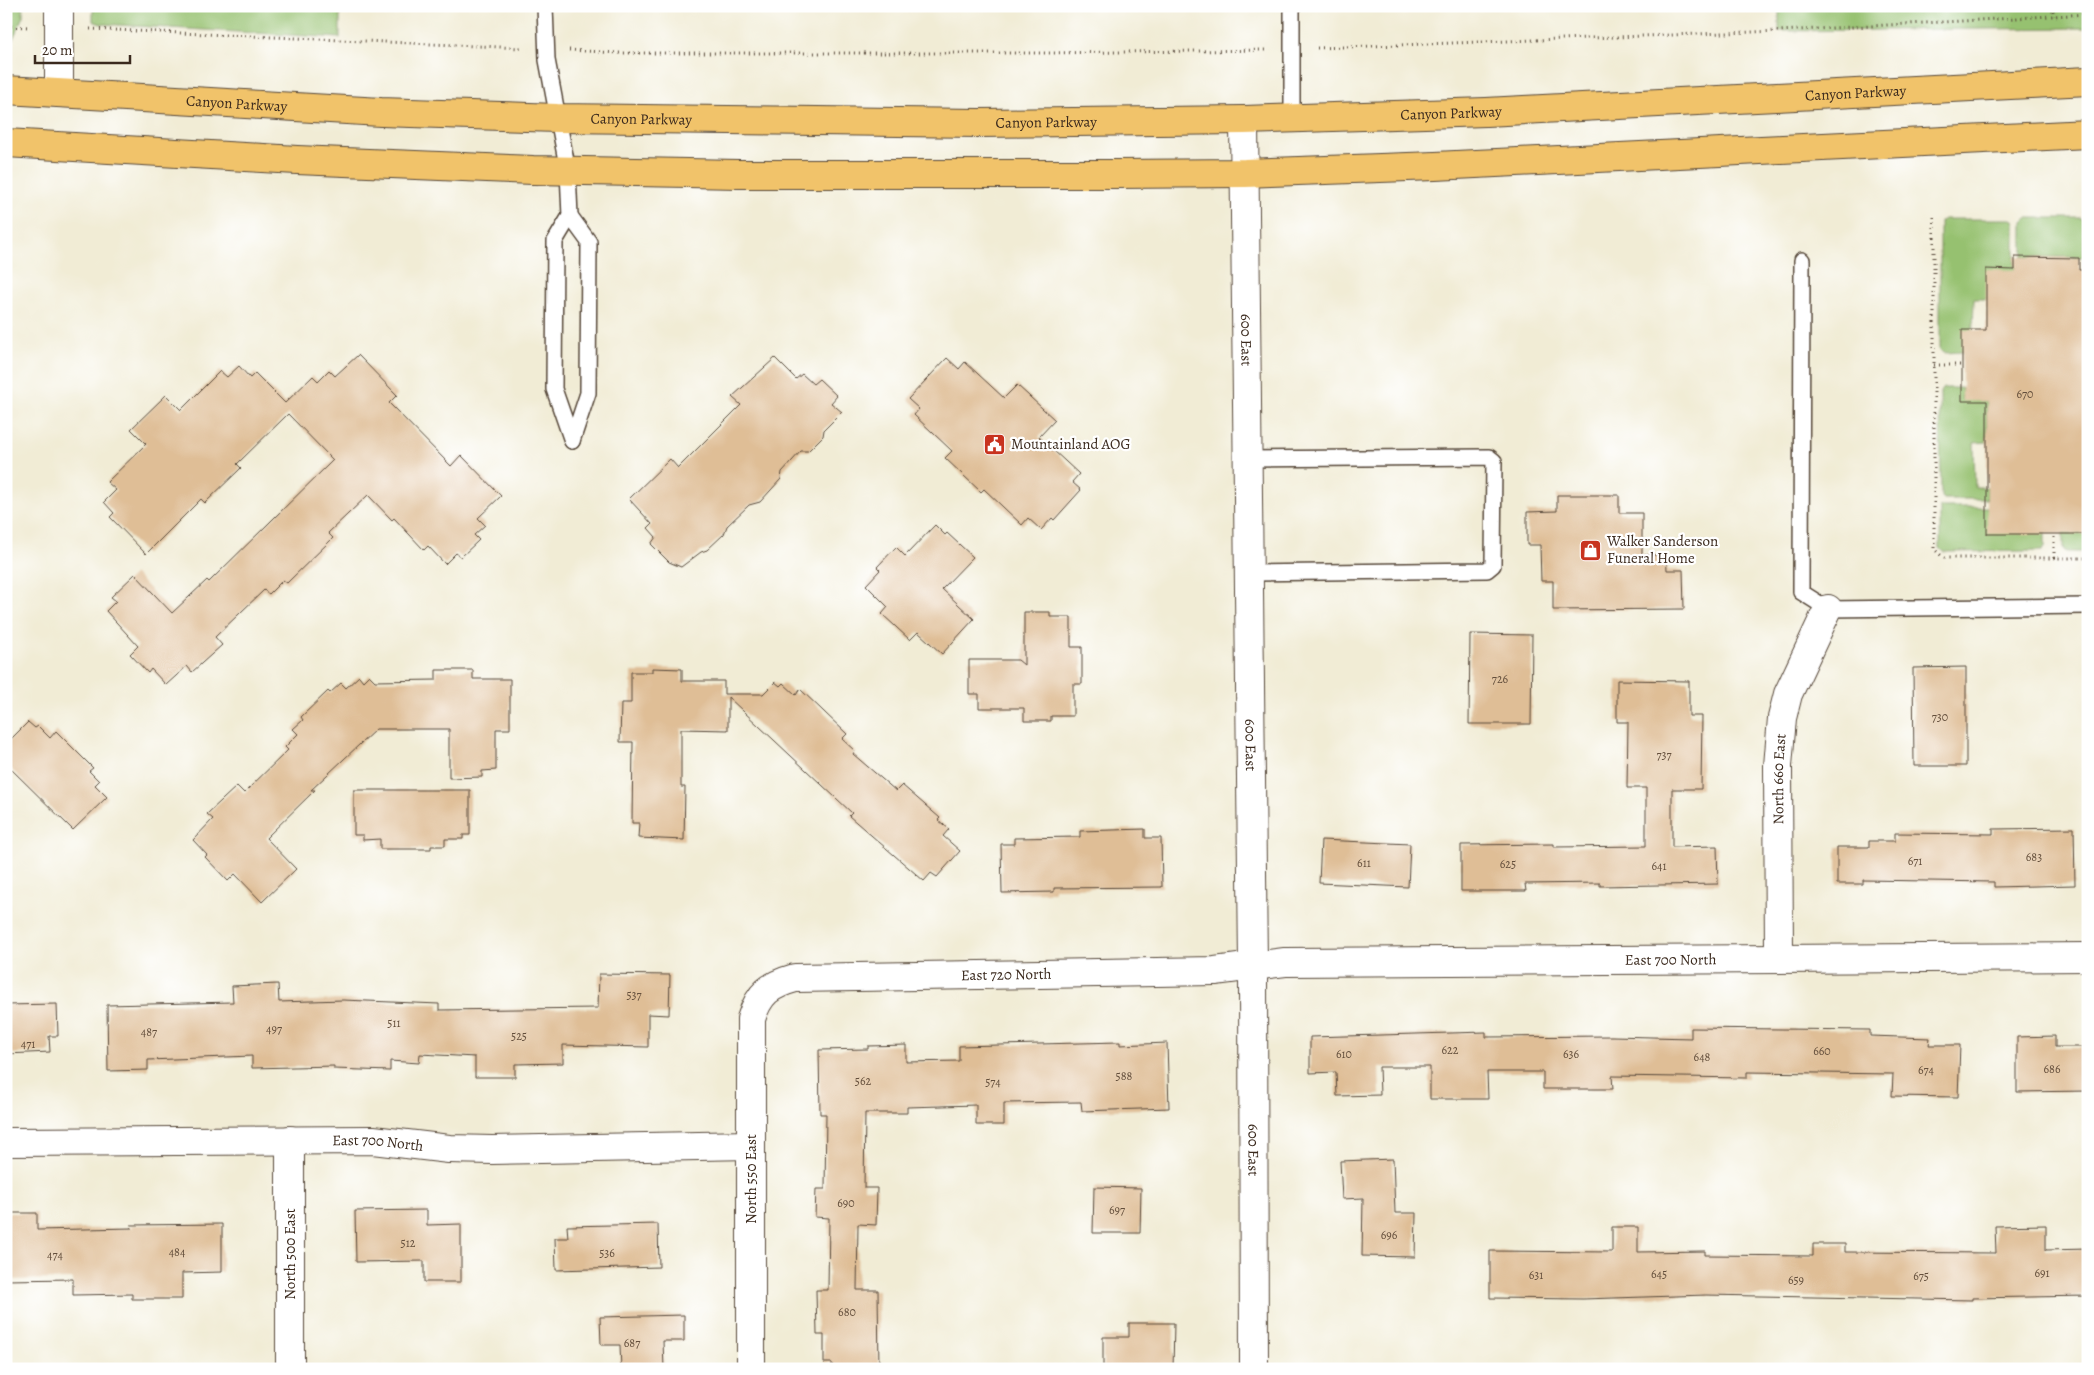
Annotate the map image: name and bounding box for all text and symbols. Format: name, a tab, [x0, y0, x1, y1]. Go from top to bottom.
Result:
scale bar	[35, 32, 130, 64]
text: 20 m	[42, 40, 73, 60]
street label: Canyon Parkway	[1804, 80, 1907, 106]
street label: Canyon Parkway	[185, 91, 288, 116]
street label: Canyon Parkway	[1400, 101, 1503, 125]
street label: Canyon Parkway	[590, 108, 692, 130]
street label: Canyon Parkway	[995, 112, 1097, 133]
street label: 600 East	[1236, 314, 1257, 366]
house number: 670	[2017, 386, 2033, 402]
public building icon: Mountainland AOG	[983, 432, 1007, 456]
place label: Mountainland AOG	[1011, 434, 1131, 454]
place label: Walker Sanderson Funeral Home	[1606, 531, 1718, 568]
shop icon: Walker Sanderson Funeral Home	[1579, 538, 1603, 562]
house number: 726	[1492, 671, 1509, 687]
house number: 730	[1932, 709, 1948, 725]
street label: 600 East	[1240, 719, 1261, 771]
street label: North 660 East	[1768, 733, 1791, 825]
house number: 737	[1656, 747, 1672, 763]
house number: 683	[2026, 849, 2042, 865]
house number: 671	[1908, 853, 1922, 869]
house number: 611	[1357, 855, 1371, 871]
house number: 625	[1500, 856, 1516, 872]
house number: 641	[1651, 858, 1667, 874]
street label: East 700 North	[1625, 949, 1716, 970]
street label: East 720 North	[961, 964, 1052, 985]
house number: 537	[626, 987, 643, 1003]
house number: 511	[387, 1015, 401, 1031]
house number: 497	[266, 1021, 283, 1037]
house number: 487	[141, 1024, 158, 1040]
house number: 525	[511, 1028, 527, 1044]
house number: 471	[21, 1036, 35, 1052]
house number: 622	[1442, 1042, 1459, 1058]
house number: 660	[1813, 1043, 1831, 1059]
house number: 610	[1336, 1046, 1352, 1062]
house number: 636	[1563, 1046, 1579, 1062]
house number: 648	[1694, 1049, 1711, 1065]
house number: 686	[2044, 1061, 2061, 1077]
house number: 674	[1918, 1062, 1935, 1078]
house number: 588	[1116, 1068, 1133, 1084]
house number: 562	[855, 1073, 872, 1089]
house number: 574	[985, 1074, 1001, 1090]
street label: 600 East	[1243, 1124, 1264, 1176]
street label: East 700 North	[332, 1130, 425, 1156]
street label: North 550 East	[741, 1134, 761, 1224]
house number: 690	[837, 1195, 855, 1211]
house number: 697	[1109, 1202, 1126, 1218]
street label: North 500 East	[280, 1208, 300, 1300]
house number: 696	[1381, 1227, 1398, 1243]
house number: 512	[401, 1235, 416, 1251]
house number: 484	[169, 1244, 186, 1260]
house number: 536	[599, 1245, 615, 1261]
house number: 474	[47, 1247, 64, 1263]
house number: 691	[2034, 1265, 2050, 1281]
house number: 645	[1651, 1266, 1667, 1282]
house number: 631	[1529, 1267, 1543, 1283]
house number: 675	[1913, 1268, 1929, 1284]
house number: 659	[1788, 1272, 1804, 1288]
house number: 680	[838, 1304, 856, 1320]
house number: 687	[624, 1335, 641, 1351]

